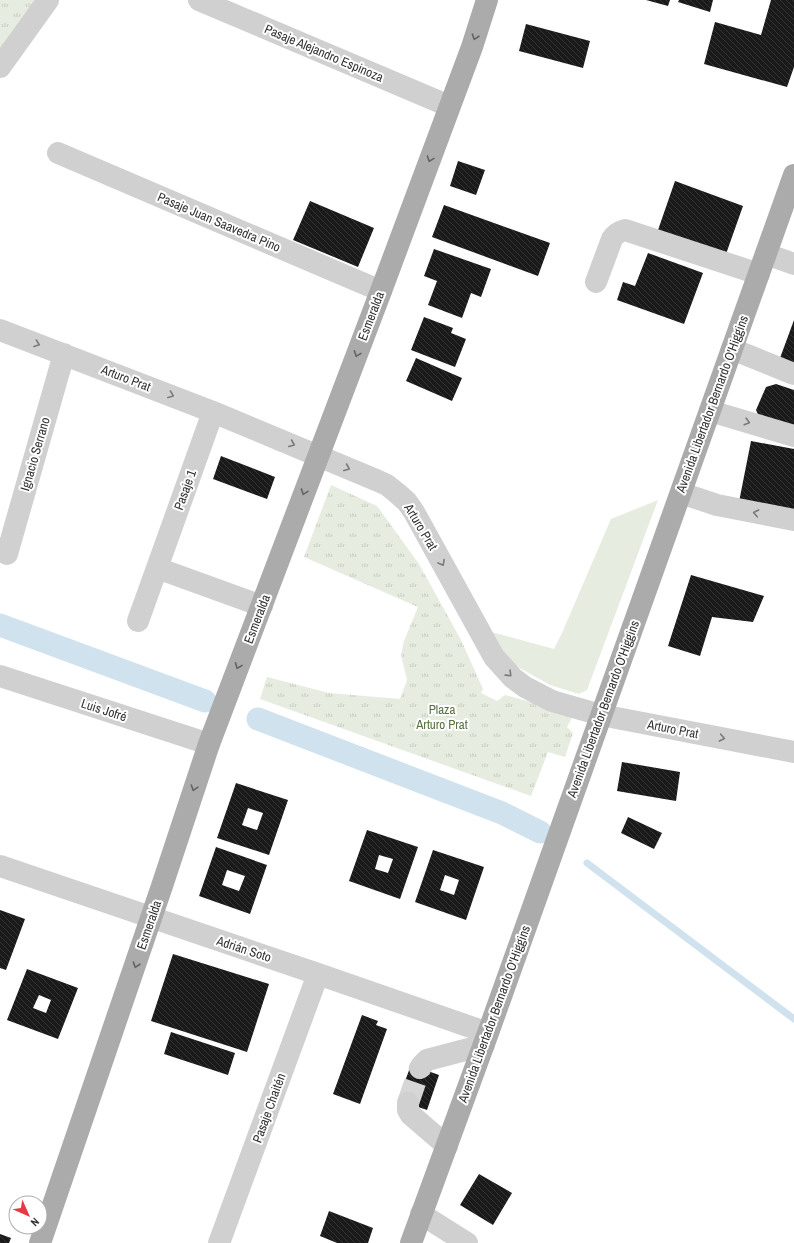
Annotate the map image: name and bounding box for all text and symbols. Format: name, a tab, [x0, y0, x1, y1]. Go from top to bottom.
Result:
street label: Pasaje Alejandro Espinoza	[262, 20, 386, 86]
one-way arrow	[471, 33, 480, 40]
one-way arrow	[426, 155, 434, 162]
street label: Pasaje Juan Saavedra Pino	[155, 188, 283, 256]
street label: Esmeralda	[354, 289, 388, 343]
street label: Avenida Libertador Bernardo O'Higgins	[672, 313, 752, 496]
one-way arrow	[33, 339, 40, 347]
one-way arrow	[353, 351, 361, 358]
street label: Arturo Prat	[98, 360, 153, 395]
one-way arrow	[167, 391, 174, 399]
street label: Ignacio Serrano	[16, 415, 54, 493]
one-way arrow	[743, 417, 750, 426]
one-way arrow	[287, 439, 295, 447]
one-way arrow	[343, 463, 350, 471]
street label: Pasaje 1	[170, 468, 200, 512]
one-way arrow	[300, 488, 309, 495]
street label: Arturo Prat	[400, 500, 442, 553]
one-way arrow	[753, 509, 759, 517]
one-way arrow	[438, 559, 445, 566]
street label: Esmeralda	[240, 592, 274, 646]
street label: Avenida Libertador Bernardo O'Higgins	[563, 618, 643, 801]
one-way arrow	[235, 662, 243, 669]
one-way arrow	[504, 669, 512, 677]
street label: Luis Jofré	[79, 695, 129, 725]
park label: Plaza Arturo Prat	[415, 701, 468, 733]
street label: Arturo Prat	[645, 716, 700, 742]
one-way arrow	[719, 734, 725, 742]
one-way arrow	[191, 785, 199, 792]
street label: Esmeralda	[133, 898, 165, 952]
street label: Avenida Libertador Bernardo O'Higgins	[454, 923, 534, 1106]
street label: Adrián Soto	[214, 932, 273, 966]
one-way arrow	[132, 961, 140, 968]
street label: Pasaje Chaitén	[249, 1071, 289, 1145]
north arrow	[8, 1195, 48, 1235]
text: N	[28, 1215, 42, 1229]

